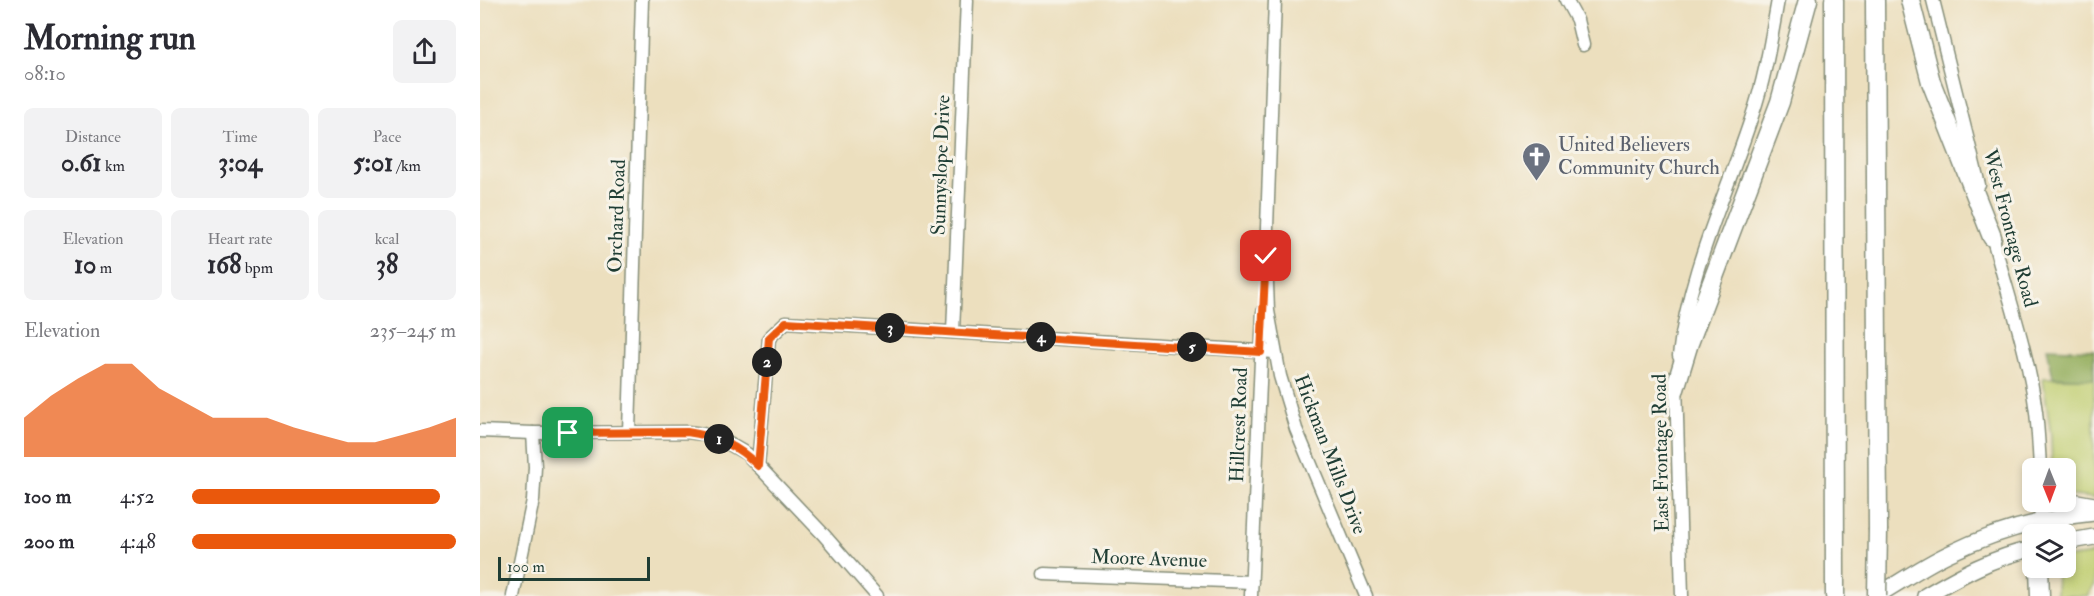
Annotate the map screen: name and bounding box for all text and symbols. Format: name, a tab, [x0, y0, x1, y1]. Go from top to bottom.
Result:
text: Morning run	[24, 18, 196, 59]
button: share	[393, 20, 456, 83]
text: 08:10	[24, 61, 66, 86]
street label: Sunnyslope Drive	[926, 94, 956, 236]
text: Distance	[65, 127, 121, 147]
text: Time	[223, 127, 257, 147]
text: Pace	[373, 127, 401, 147]
place label: United Believers Community Church	[1558, 132, 1720, 180]
church icon: United Believers Community Church	[1521, 140, 1553, 182]
street label: West Frontage Road	[1977, 145, 2044, 310]
text: 0.61	[61, 147, 102, 179]
text: 3:04	[218, 147, 262, 179]
text: 5:01	[353, 147, 393, 179]
text: km	[102, 156, 125, 176]
text: /km	[393, 156, 421, 176]
street label: Orchard Road	[602, 159, 631, 273]
text: Elevation	[63, 229, 123, 249]
text: Heart rate	[207, 229, 273, 249]
text: kcal	[375, 229, 399, 249]
pin	[1240, 230, 1291, 281]
icon: check	[1249, 239, 1282, 272]
text: 10	[74, 249, 96, 281]
text: 168	[207, 249, 241, 281]
text: 38	[376, 249, 398, 281]
text: m	[96, 258, 112, 278]
text: bpm	[241, 258, 273, 278]
pin: 3	[875, 313, 905, 343]
text: Elevation	[24, 318, 100, 343]
text: 235–245 m	[370, 318, 456, 343]
text: 3	[887, 318, 893, 338]
pin: 4	[1026, 322, 1056, 352]
text: 4	[1037, 327, 1045, 347]
pin: 5	[1177, 332, 1207, 362]
text: 5	[1188, 337, 1196, 357]
pin: 2	[752, 347, 782, 377]
text: 2	[763, 352, 771, 372]
street label: Hillcrest Road	[1224, 367, 1253, 483]
street label: Hickman Mills Drive	[1289, 371, 1373, 538]
street label: East Frontage Road	[1647, 373, 1674, 532]
pin	[542, 407, 593, 458]
icon: arrive	[551, 416, 584, 449]
pin: 1	[704, 424, 734, 454]
text: 1	[716, 429, 722, 449]
north arrow	[2022, 458, 2076, 512]
map controls	[2022, 458, 2076, 578]
text: 100 m	[24, 484, 71, 509]
text: 4:52	[120, 484, 155, 509]
button: layers	[2022, 524, 2076, 578]
text: 200 m	[24, 529, 74, 554]
text: 4:48	[120, 529, 156, 554]
street label: Moore Avenue	[1091, 544, 1207, 573]
scale bar	[498, 554, 650, 582]
text: 100 m	[507, 557, 545, 577]

